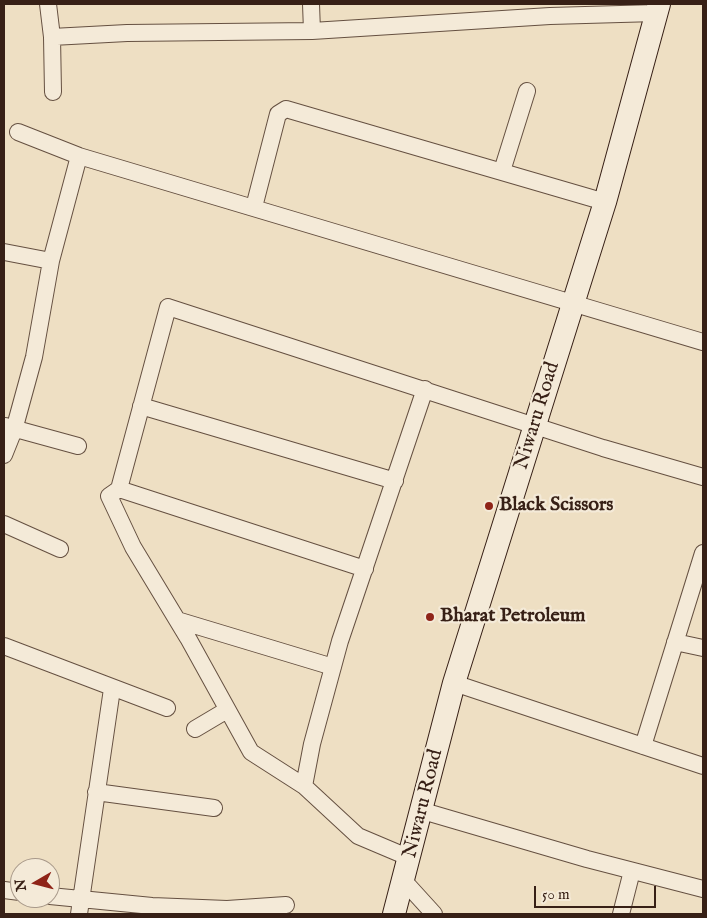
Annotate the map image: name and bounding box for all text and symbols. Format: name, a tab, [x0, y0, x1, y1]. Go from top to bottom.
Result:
street label: Niwaru Road	[510, 359, 566, 473]
place label: Black Scissors	[499, 494, 613, 518]
marker: Black Scissors	[483, 500, 495, 512]
place label: Bharat Petroleum	[440, 605, 586, 629]
marker: Bharat Petroleum	[424, 611, 436, 623]
street label: Niwaru Road	[399, 747, 449, 861]
north arrow	[10, 858, 60, 908]
scale bar	[537, 876, 660, 908]
text: N	[11, 878, 31, 892]
text: 50 m	[542, 885, 570, 904]

